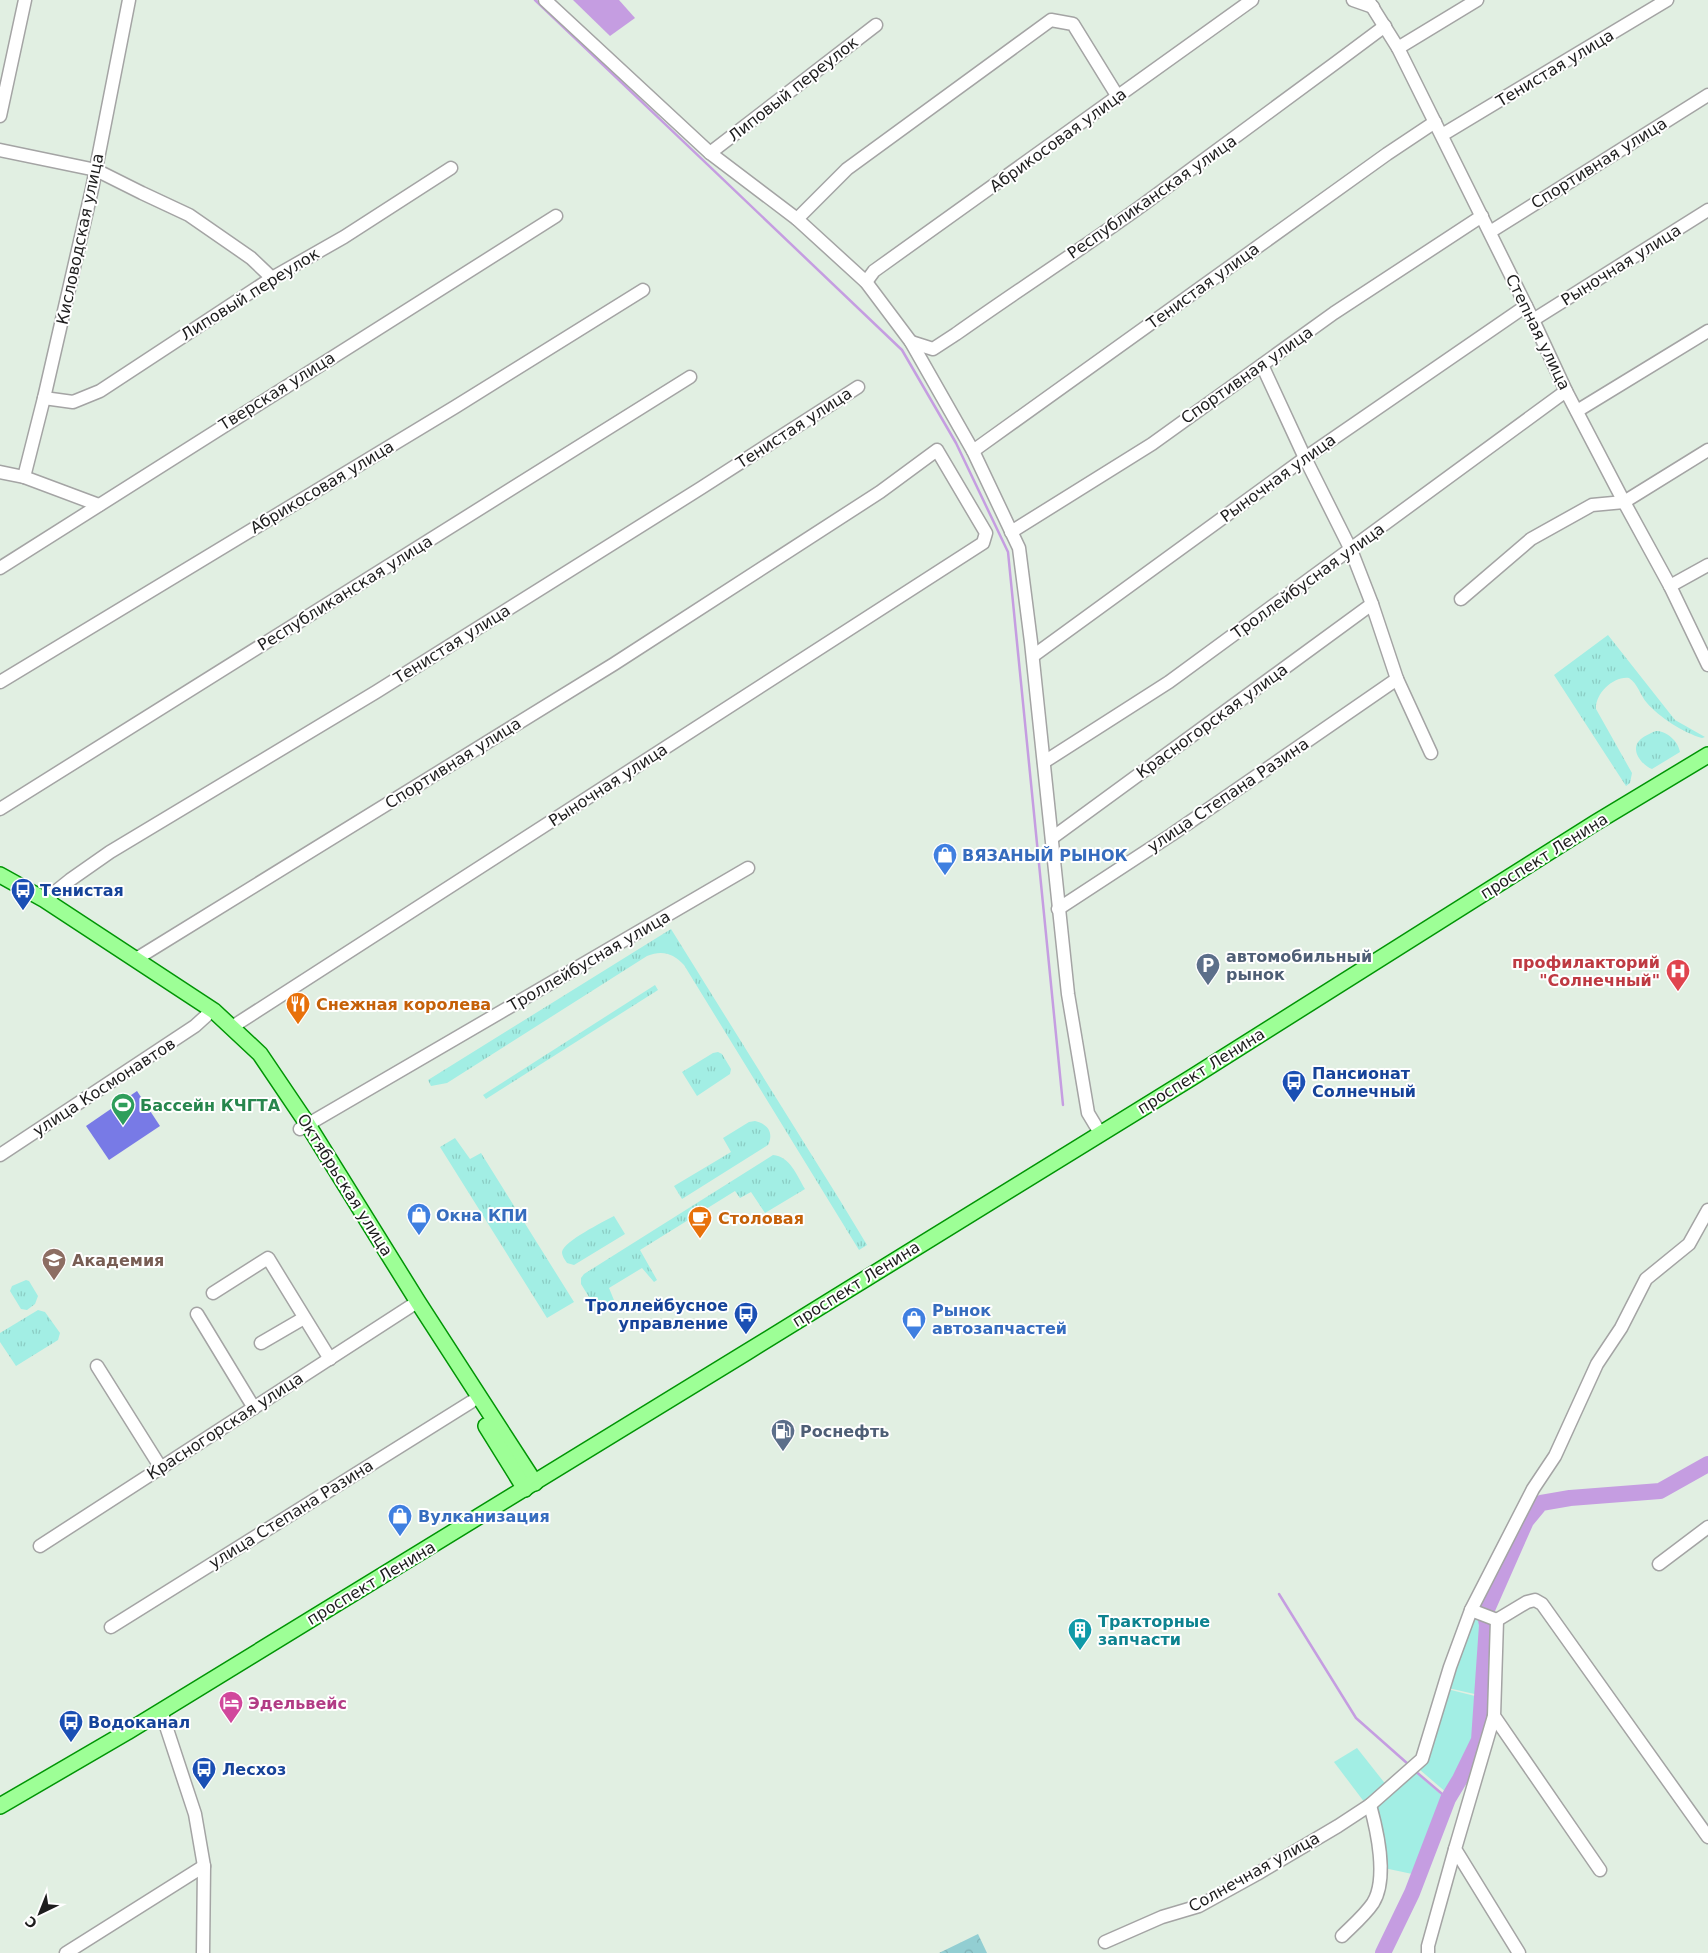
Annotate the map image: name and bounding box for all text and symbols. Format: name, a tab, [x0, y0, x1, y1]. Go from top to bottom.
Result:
street label: Тенистая улица	[1492, 25, 1617, 111]
street label: Липовый переулок	[724, 32, 862, 146]
street label: Абрикосовая улица	[986, 84, 1130, 196]
street label: Спортивная улица	[1528, 113, 1670, 213]
street label: Республиканская улица	[1064, 131, 1240, 263]
street label: Кисловодская улица	[53, 152, 107, 326]
street label: Рыночная улица	[1558, 220, 1684, 310]
street label: Тенистая улица	[1142, 239, 1263, 334]
street label: Липовый переулок	[177, 243, 323, 344]
street label: Степная улица	[1502, 271, 1574, 393]
street label: Спортивная улица	[1177, 322, 1317, 428]
street label: Тверская улица	[215, 348, 338, 435]
street label: Тенистая улица	[732, 384, 855, 473]
street label: Рыночная улица	[1217, 430, 1339, 526]
street label: Абрикосовая улица	[247, 437, 397, 537]
street label: Троллейбусная улица	[1227, 519, 1388, 643]
street label: Республиканская улица	[254, 531, 436, 655]
street label: Тенистая улица	[389, 600, 514, 688]
street label: Красногорская улица	[1133, 660, 1291, 782]
street label: Спортивная улица	[382, 713, 524, 813]
street label: улица Степана Разина	[1144, 734, 1312, 856]
street label: Рыночная улица	[545, 740, 671, 830]
street label: проспект Ленина	[1477, 809, 1611, 903]
shop icon: ВЯЗАНЫЙ РЫНОК	[932, 842, 958, 876]
place label: ВЯЗАНЫЙ РЫНОК	[962, 846, 1128, 865]
bus stop icon: Тенистая	[10, 877, 36, 911]
place label: Тенистая	[40, 881, 124, 900]
street label: Троллейбусная улица	[504, 907, 674, 1016]
place label: автомобильный рынок	[1226, 947, 1372, 984]
parking icon: автомобильный рынок	[1195, 952, 1221, 986]
place label: профилакторий "Солнечный"	[1512, 953, 1660, 990]
hospital icon: профилакторий "Солнечный"	[1665, 958, 1691, 992]
restaurant icon: Снежная королева	[285, 991, 311, 1025]
place label: Снежная королева	[316, 995, 491, 1014]
street label: проспект Ленина	[1134, 1024, 1268, 1118]
street label: улица Космонавтов	[29, 1034, 179, 1140]
place label: Пансионат Солнечный	[1312, 1064, 1416, 1101]
bus stop icon: Пансионат Солнечный	[1281, 1069, 1307, 1103]
sports icon: Бассейн КЧГТА	[110, 1092, 136, 1126]
place label: Бассейн КЧГТА	[140, 1096, 281, 1115]
street label: Октябрьская улица	[293, 1110, 397, 1260]
shop icon: Окна КПИ	[406, 1202, 432, 1236]
cafe icon: Столовая	[687, 1205, 713, 1239]
place label: Окна КПИ	[436, 1206, 528, 1225]
place label: Столовая	[718, 1209, 804, 1228]
street label: проспект Ленина	[789, 1237, 923, 1331]
school or university icon: Академия	[41, 1247, 67, 1281]
place label: Академия	[72, 1251, 164, 1270]
place label: Троллейбусное управление	[585, 1296, 728, 1333]
bus stop icon: Троллейбусное управление	[733, 1301, 759, 1335]
place label: Рынок автозапчастей	[932, 1301, 1067, 1338]
shop icon: Рынок автозапчастей	[901, 1306, 927, 1340]
street label: Красногорская улица	[143, 1368, 307, 1484]
fuel station icon: Роснефть	[770, 1418, 796, 1452]
place label: Роснефть	[800, 1422, 889, 1441]
street label: улица Степана Разина	[205, 1455, 377, 1573]
shop icon: Вулканизация	[387, 1503, 413, 1537]
place label: Вулканизация	[418, 1507, 550, 1526]
street label: проспект Ленина	[303, 1537, 439, 1629]
place label: Тракторные запчасти	[1098, 1612, 1210, 1649]
building icon: Тракторные запчасти	[1067, 1617, 1093, 1651]
hotel icon: Эдельвейс	[218, 1690, 244, 1724]
place label: Эдельвейс	[248, 1694, 347, 1713]
bus stop icon: Водоканал	[58, 1709, 84, 1743]
place label: Водоканал	[88, 1713, 190, 1732]
bus stop icon: Лесхоз	[191, 1756, 217, 1790]
place label: Лесхоз	[222, 1760, 286, 1779]
street label: Солнечная улица	[1185, 1828, 1323, 1916]
north arrow	[15, 1888, 65, 1938]
text: С	[22, 1913, 40, 1932]

